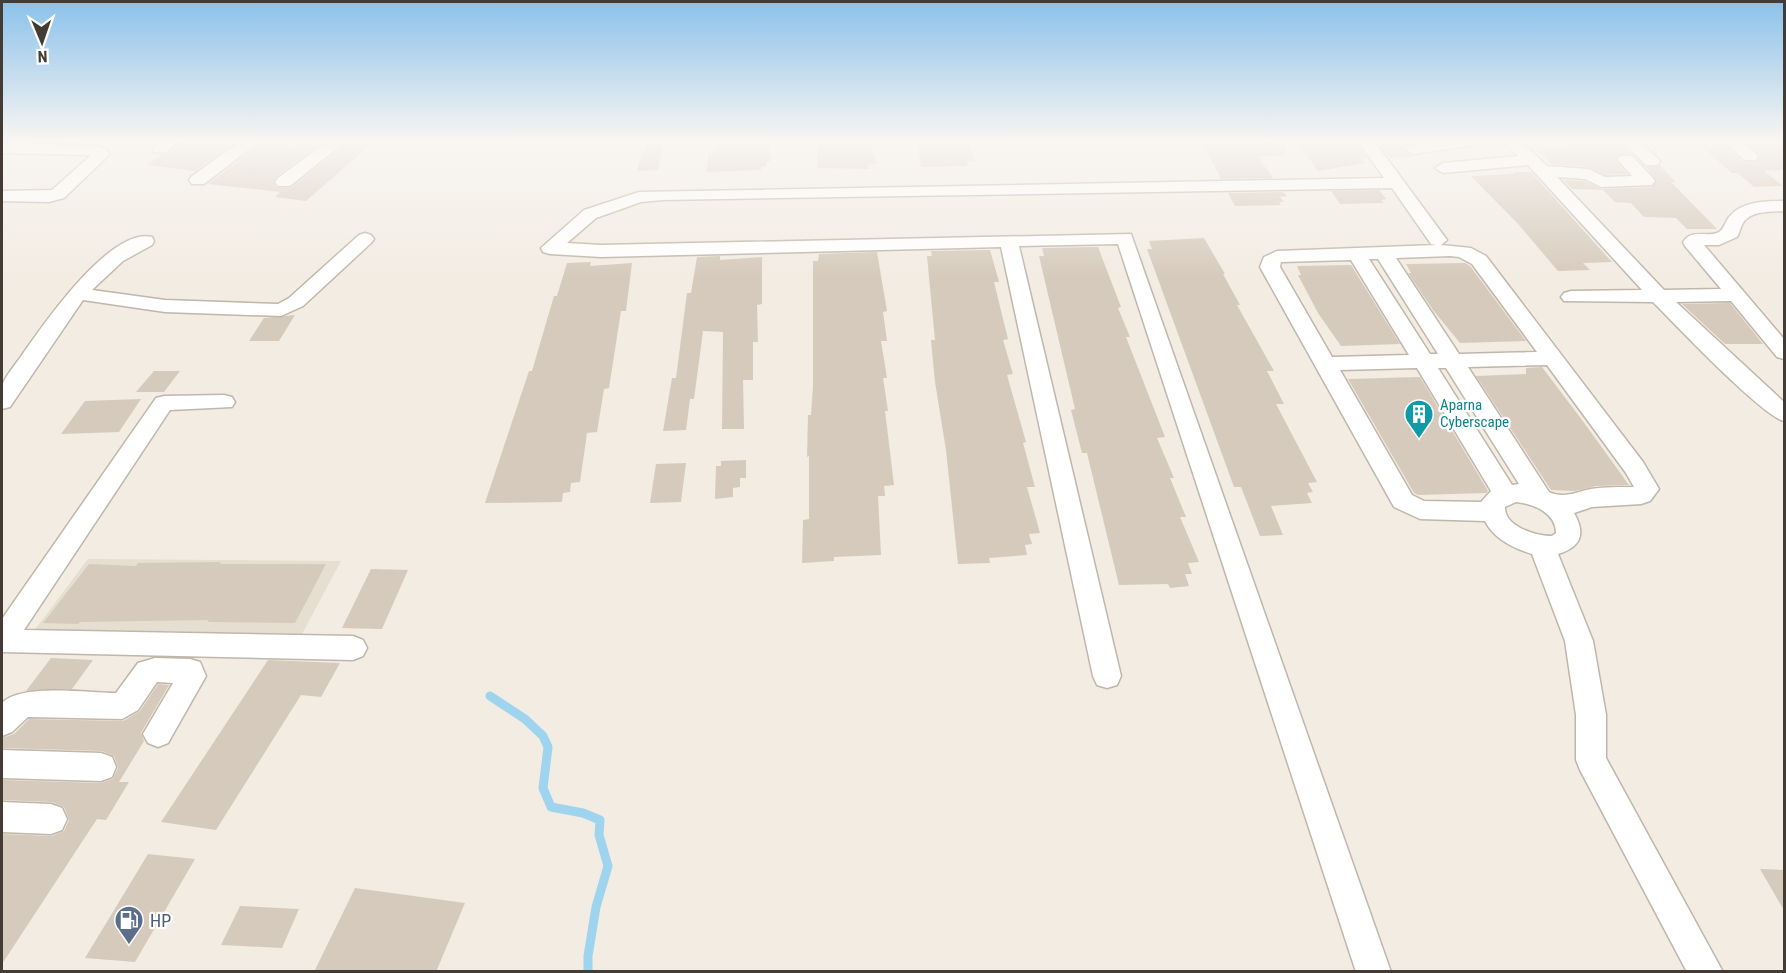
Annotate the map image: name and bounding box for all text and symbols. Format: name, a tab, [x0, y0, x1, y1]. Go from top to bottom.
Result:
north arrow	[12, 12, 72, 72]
text: N	[37, 47, 48, 66]
place label: Aparna Cyberscape	[1440, 396, 1509, 431]
building icon: Aparna Cyberscape	[1403, 398, 1435, 440]
fuel station icon: HP	[113, 904, 145, 946]
place label: HP	[150, 910, 171, 931]

